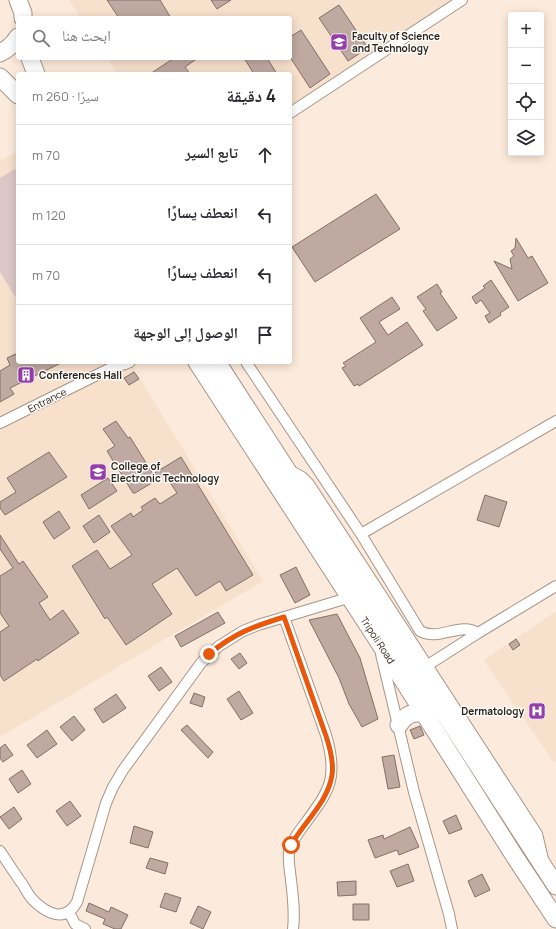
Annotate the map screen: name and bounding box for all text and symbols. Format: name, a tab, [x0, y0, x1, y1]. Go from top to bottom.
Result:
map controls	[508, 12, 544, 156]
button: +	[508, 12, 544, 48]
search box	[16, 16, 292, 60]
text: ابحث هنا	[62, 25, 111, 46]
icon: search	[30, 27, 52, 49]
place label: Faculty of Science and Technology	[352, 29, 440, 55]
school or university icon: Faculty of Science and Technology	[329, 32, 349, 52]
button: −	[508, 48, 544, 84]
text: 4 دقيقة	[227, 84, 276, 107]
button: locate	[508, 84, 544, 120]
text: سيرًا · 260 m	[32, 87, 99, 105]
button: layers	[508, 120, 544, 156]
text: تابع السير	[185, 142, 238, 163]
icon: ahead	[254, 144, 276, 166]
text: 70 m	[32, 146, 60, 164]
text: انعطف يسارًا	[167, 202, 238, 223]
icon: left	[254, 204, 276, 226]
text: 120 m	[32, 206, 66, 224]
text: انعطف يسارًا	[167, 262, 238, 283]
icon: left	[254, 264, 276, 286]
text: 70 m	[32, 266, 60, 284]
text: الوصول إلى الوجهة	[133, 322, 238, 343]
icon: arrive	[254, 324, 276, 346]
building icon: Conferences Hall	[16, 365, 36, 385]
place label: Conferences Hall	[39, 368, 122, 382]
street label: Entrance	[25, 384, 69, 416]
place label: College of Electronic Technology	[111, 459, 219, 485]
school or university icon: College of Electronic Technology	[88, 462, 108, 482]
street label: Tripoli Road	[358, 614, 399, 666]
route end	[200, 645, 218, 663]
hospital icon: Dermatology	[527, 701, 547, 721]
place label: Dermatology	[461, 704, 524, 718]
route start	[282, 836, 300, 854]

